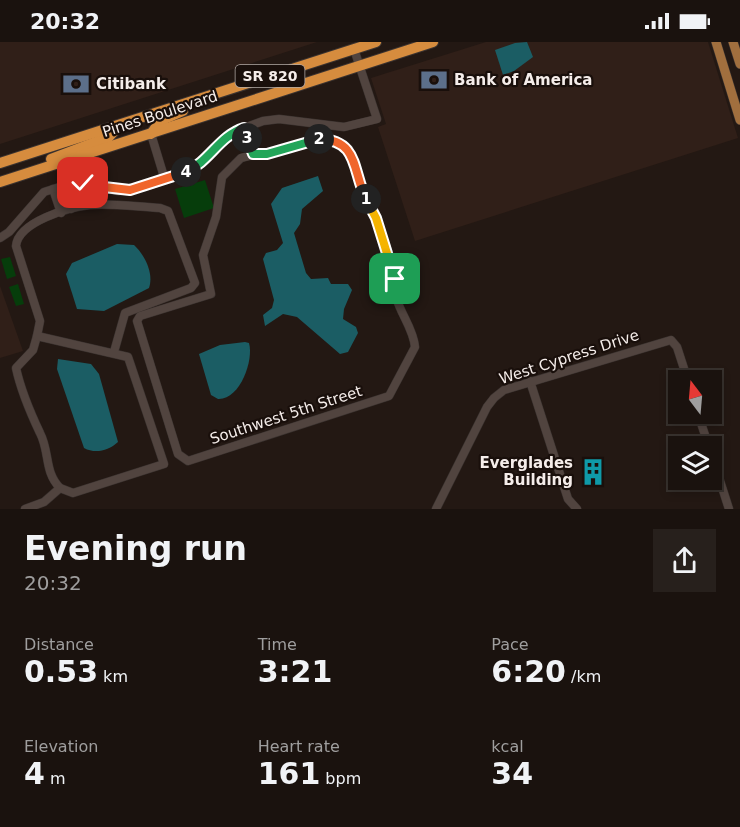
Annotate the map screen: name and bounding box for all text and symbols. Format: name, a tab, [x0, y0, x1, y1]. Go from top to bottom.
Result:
text: 20:32	[30, 9, 100, 34]
road number: SR 820	[236, 65, 304, 87]
bank icon: Bank of America	[419, 65, 449, 95]
bank icon: Citibank	[61, 69, 91, 99]
place label: Bank of America	[454, 71, 592, 89]
place label: Citibank	[96, 75, 167, 93]
street label: Pines Boulevard	[100, 87, 220, 141]
pin: 3	[232, 123, 262, 153]
pin: 2	[304, 124, 334, 154]
text: 3	[241, 128, 253, 147]
text: 2	[313, 129, 325, 148]
pin	[57, 157, 108, 208]
pin: 4	[171, 157, 201, 187]
text: 4	[180, 162, 192, 181]
icon: check	[66, 166, 99, 199]
pin: 1	[351, 184, 381, 214]
text: 1	[360, 189, 372, 208]
pin	[369, 253, 420, 304]
icon: arrive	[378, 262, 411, 295]
street label: West Cypress Drive	[497, 326, 641, 388]
north arrow	[668, 370, 722, 424]
map controls	[668, 370, 722, 490]
street label: Southwest 5th Street	[208, 382, 364, 448]
button: layers	[668, 436, 722, 490]
place label: Everglades Building	[480, 454, 573, 489]
building icon: Everglades Building	[578, 457, 608, 487]
text: Evening run	[24, 529, 247, 568]
button: share	[653, 529, 716, 592]
text: 20:32	[24, 571, 82, 595]
text: Distance	[24, 635, 94, 654]
text: Time	[258, 635, 297, 654]
text: Pace	[491, 635, 529, 654]
text: 0.53	[24, 654, 98, 689]
text: 3:21	[258, 654, 332, 689]
text: 6:20	[491, 654, 566, 689]
text: km	[98, 667, 128, 686]
text: /km	[566, 667, 601, 686]
text: Elevation	[24, 737, 98, 756]
text: Heart rate	[258, 737, 340, 756]
text: kcal	[491, 737, 524, 756]
text: 4	[24, 756, 45, 791]
text: 161	[258, 756, 320, 791]
text: 34	[491, 756, 533, 791]
text: m	[45, 769, 66, 788]
text: bpm	[320, 769, 361, 788]

